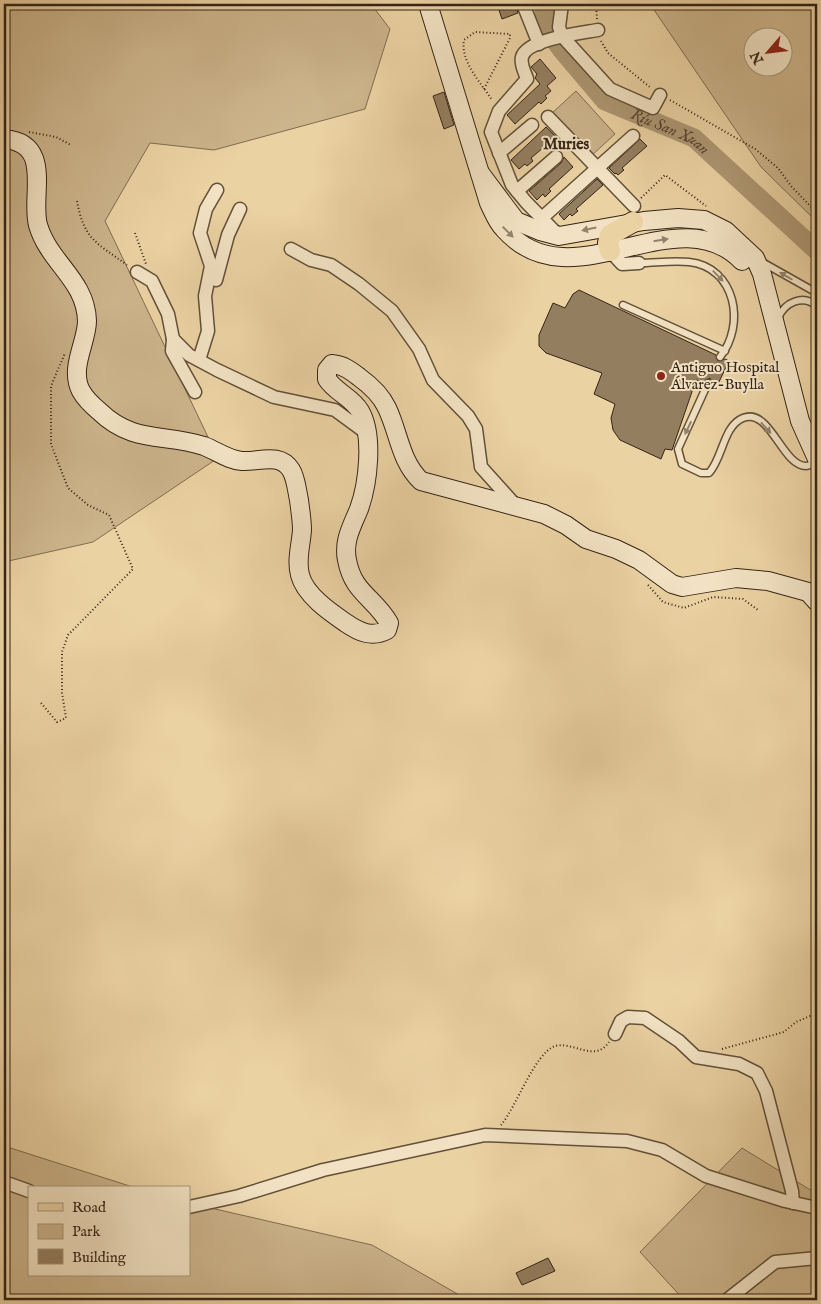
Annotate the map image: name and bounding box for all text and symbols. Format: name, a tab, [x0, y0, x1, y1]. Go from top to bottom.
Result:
north arrow	[744, 28, 794, 78]
text: N	[747, 48, 769, 68]
water label: Ríu San Xuan	[627, 105, 713, 160]
district label: Muries	[543, 135, 589, 155]
one-way arrow	[582, 225, 597, 233]
one-way arrow	[502, 226, 514, 238]
one-way arrow	[653, 236, 669, 244]
one-way arrow	[712, 270, 724, 282]
one-way arrow	[778, 272, 793, 280]
place label: Antiguo Hospital Álvarez-Buylla	[670, 358, 780, 394]
marker: Antiguo Hospital Álvarez-Buylla	[655, 370, 667, 382]
one-way arrow	[683, 421, 691, 435]
one-way arrow	[760, 421, 772, 433]
legend	[28, 1186, 190, 1276]
text: Road	[72, 1198, 107, 1217]
text: Park	[72, 1222, 102, 1241]
text: Building	[72, 1248, 127, 1267]

